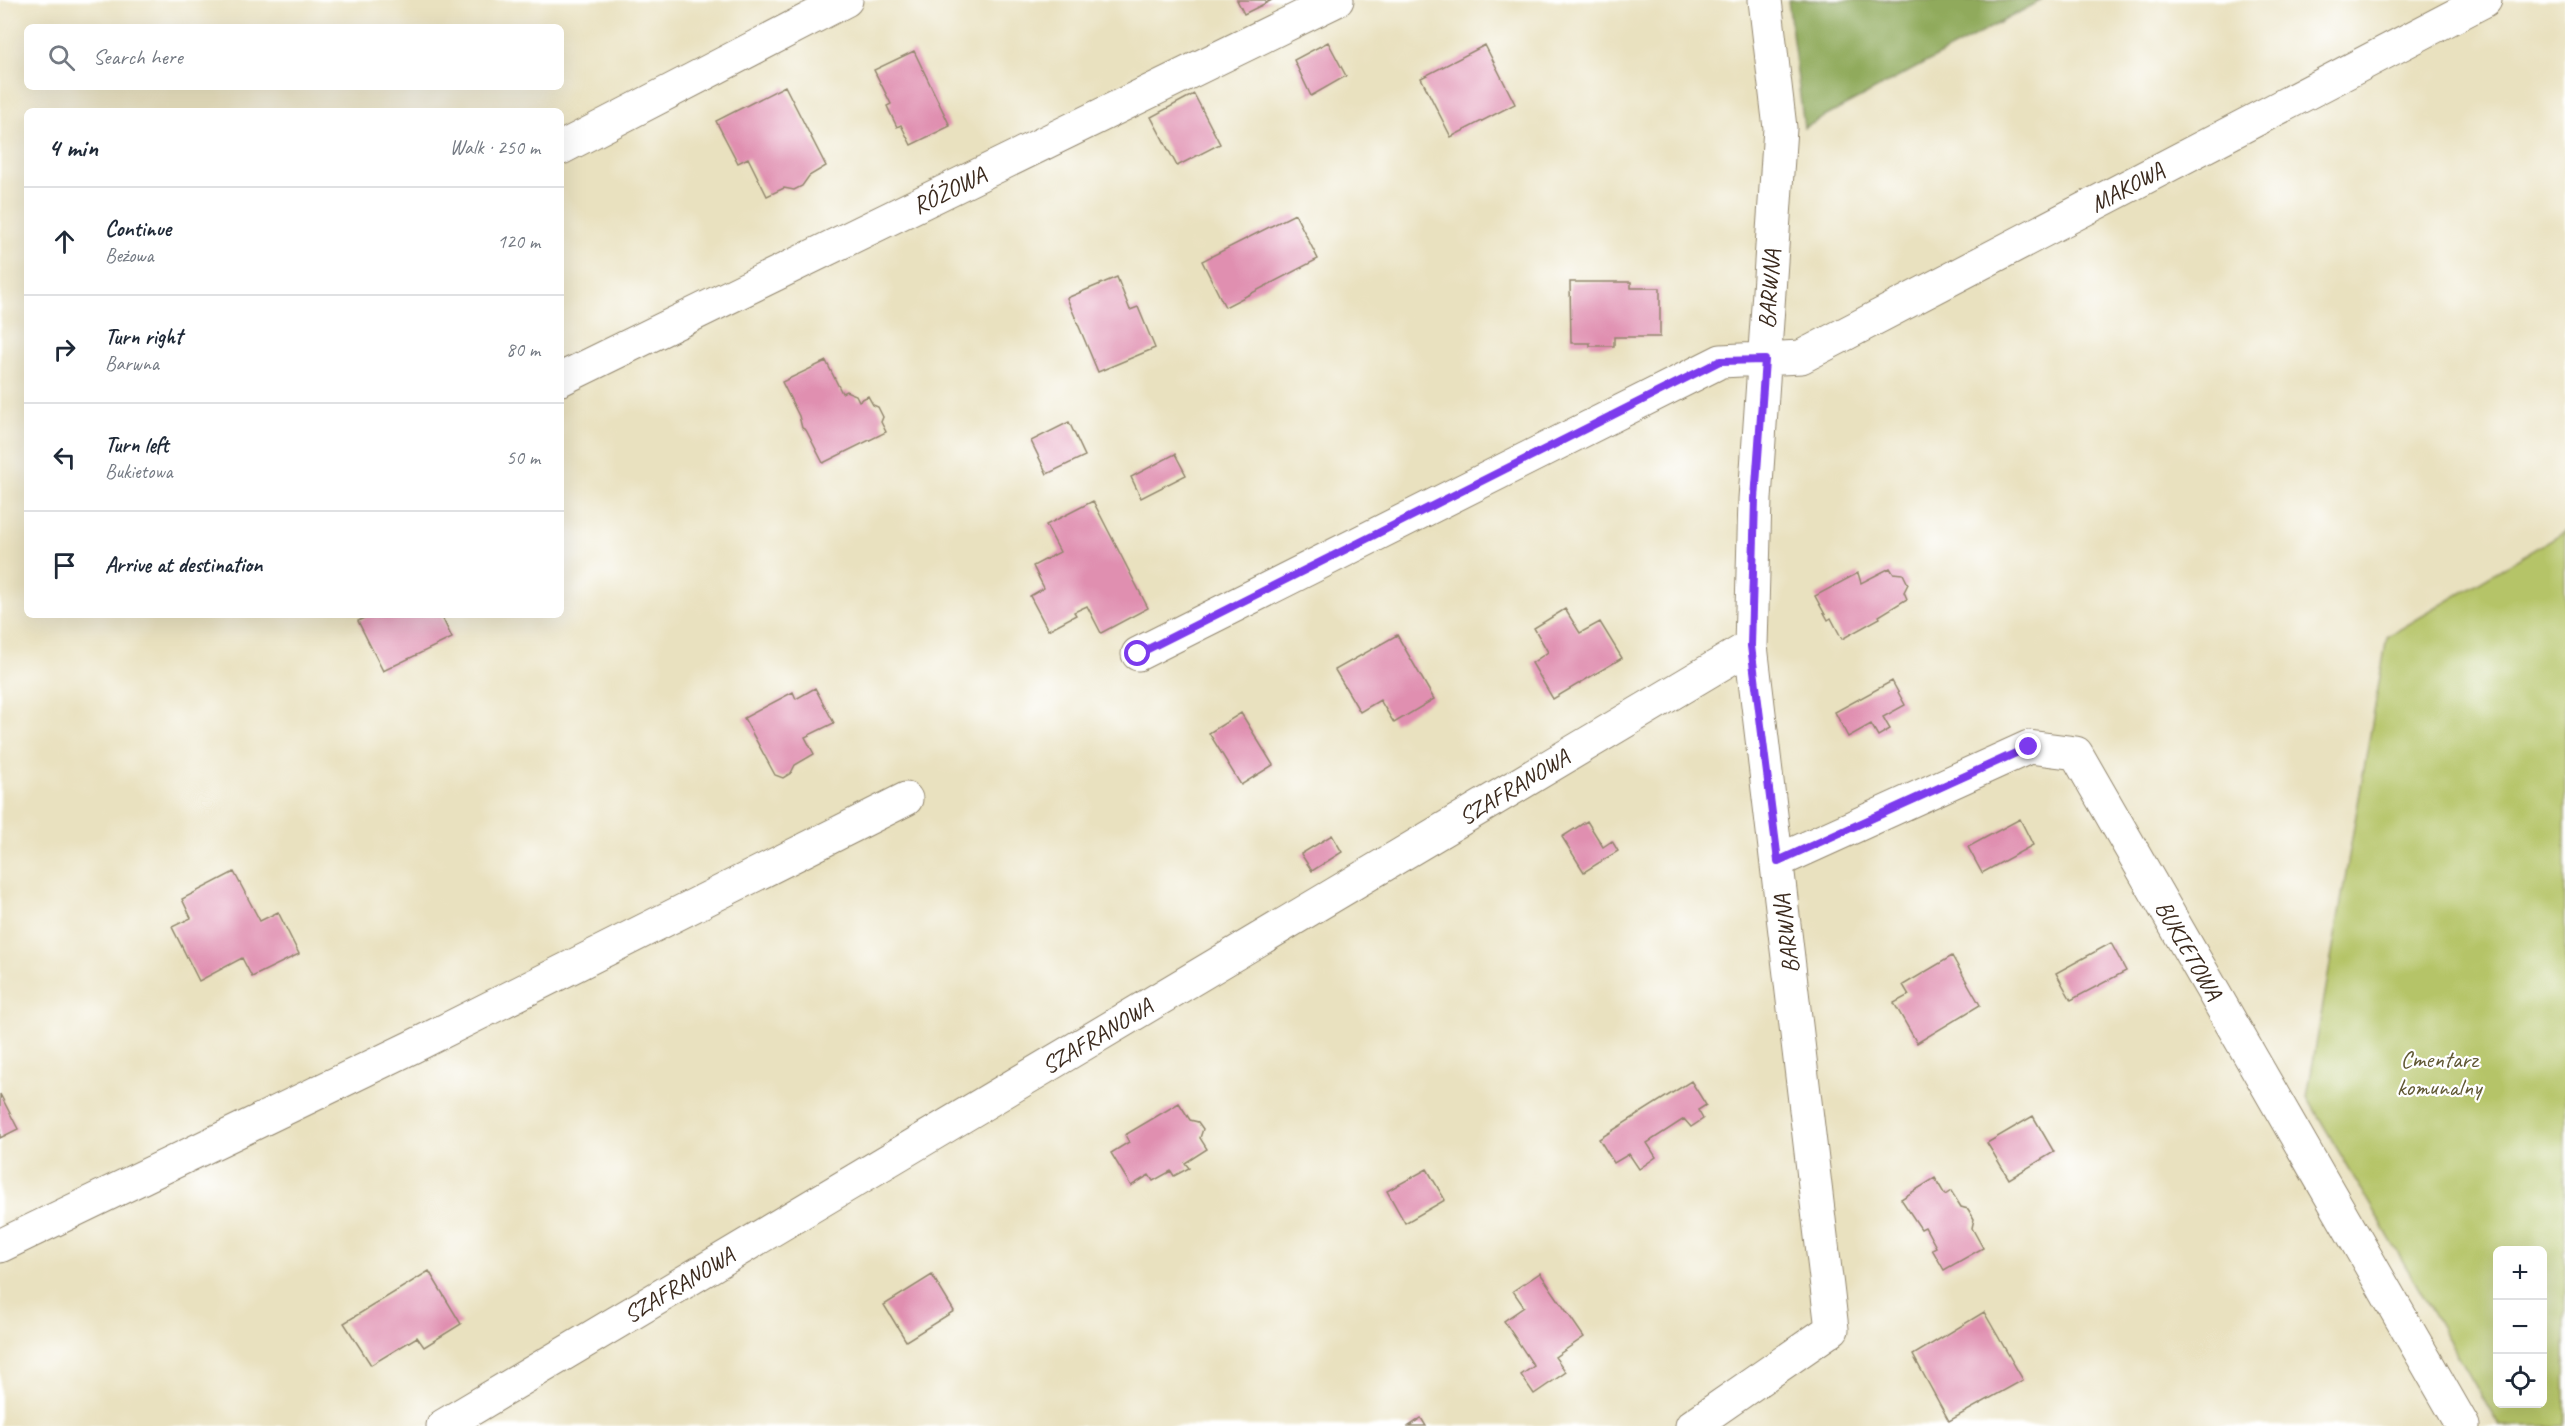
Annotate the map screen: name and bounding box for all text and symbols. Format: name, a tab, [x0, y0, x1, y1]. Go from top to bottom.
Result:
search box	[24, 24, 564, 90]
icon: search	[45, 41, 78, 74]
text: Search here	[93, 43, 183, 71]
text: 4 min	[48, 131, 98, 164]
text: Walk · 250 m	[450, 135, 540, 160]
street label: MAKOWA	[2085, 155, 2170, 219]
street label: RÓŻOWA	[907, 159, 992, 221]
text: Continue	[105, 215, 171, 243]
icon: ahead	[48, 225, 81, 258]
text: 120 m	[497, 229, 540, 254]
text: Beżowa	[105, 243, 153, 268]
street label: BARWNA	[1751, 248, 1787, 329]
text: Turn right	[105, 323, 182, 351]
icon: right	[48, 333, 81, 366]
text: 80 m	[506, 337, 540, 362]
text: Barwna	[105, 351, 159, 376]
text: Turn left	[105, 431, 169, 459]
icon: left	[48, 441, 81, 474]
text: 50 m	[506, 445, 540, 470]
text: Bukietowa	[105, 459, 173, 484]
icon: arrive	[48, 549, 81, 582]
text: Arrive at destination	[105, 551, 262, 579]
route start	[1124, 640, 1150, 666]
route end	[2015, 733, 2041, 759]
street label: SZAFRANOWA	[1453, 742, 1576, 832]
street label: BARWNA	[1766, 892, 1806, 975]
street label: BUKIETOWA	[2149, 895, 2230, 1006]
street label: SZAFRANOWA	[1036, 991, 1159, 1081]
park label: Cmentarz komunalny	[2397, 1044, 2483, 1102]
street label: SZAFRANOWA	[618, 1240, 741, 1330]
map controls	[2493, 1246, 2547, 1408]
button: +	[2493, 1246, 2547, 1300]
button: −	[2493, 1300, 2547, 1354]
button: locate	[2493, 1354, 2547, 1408]

